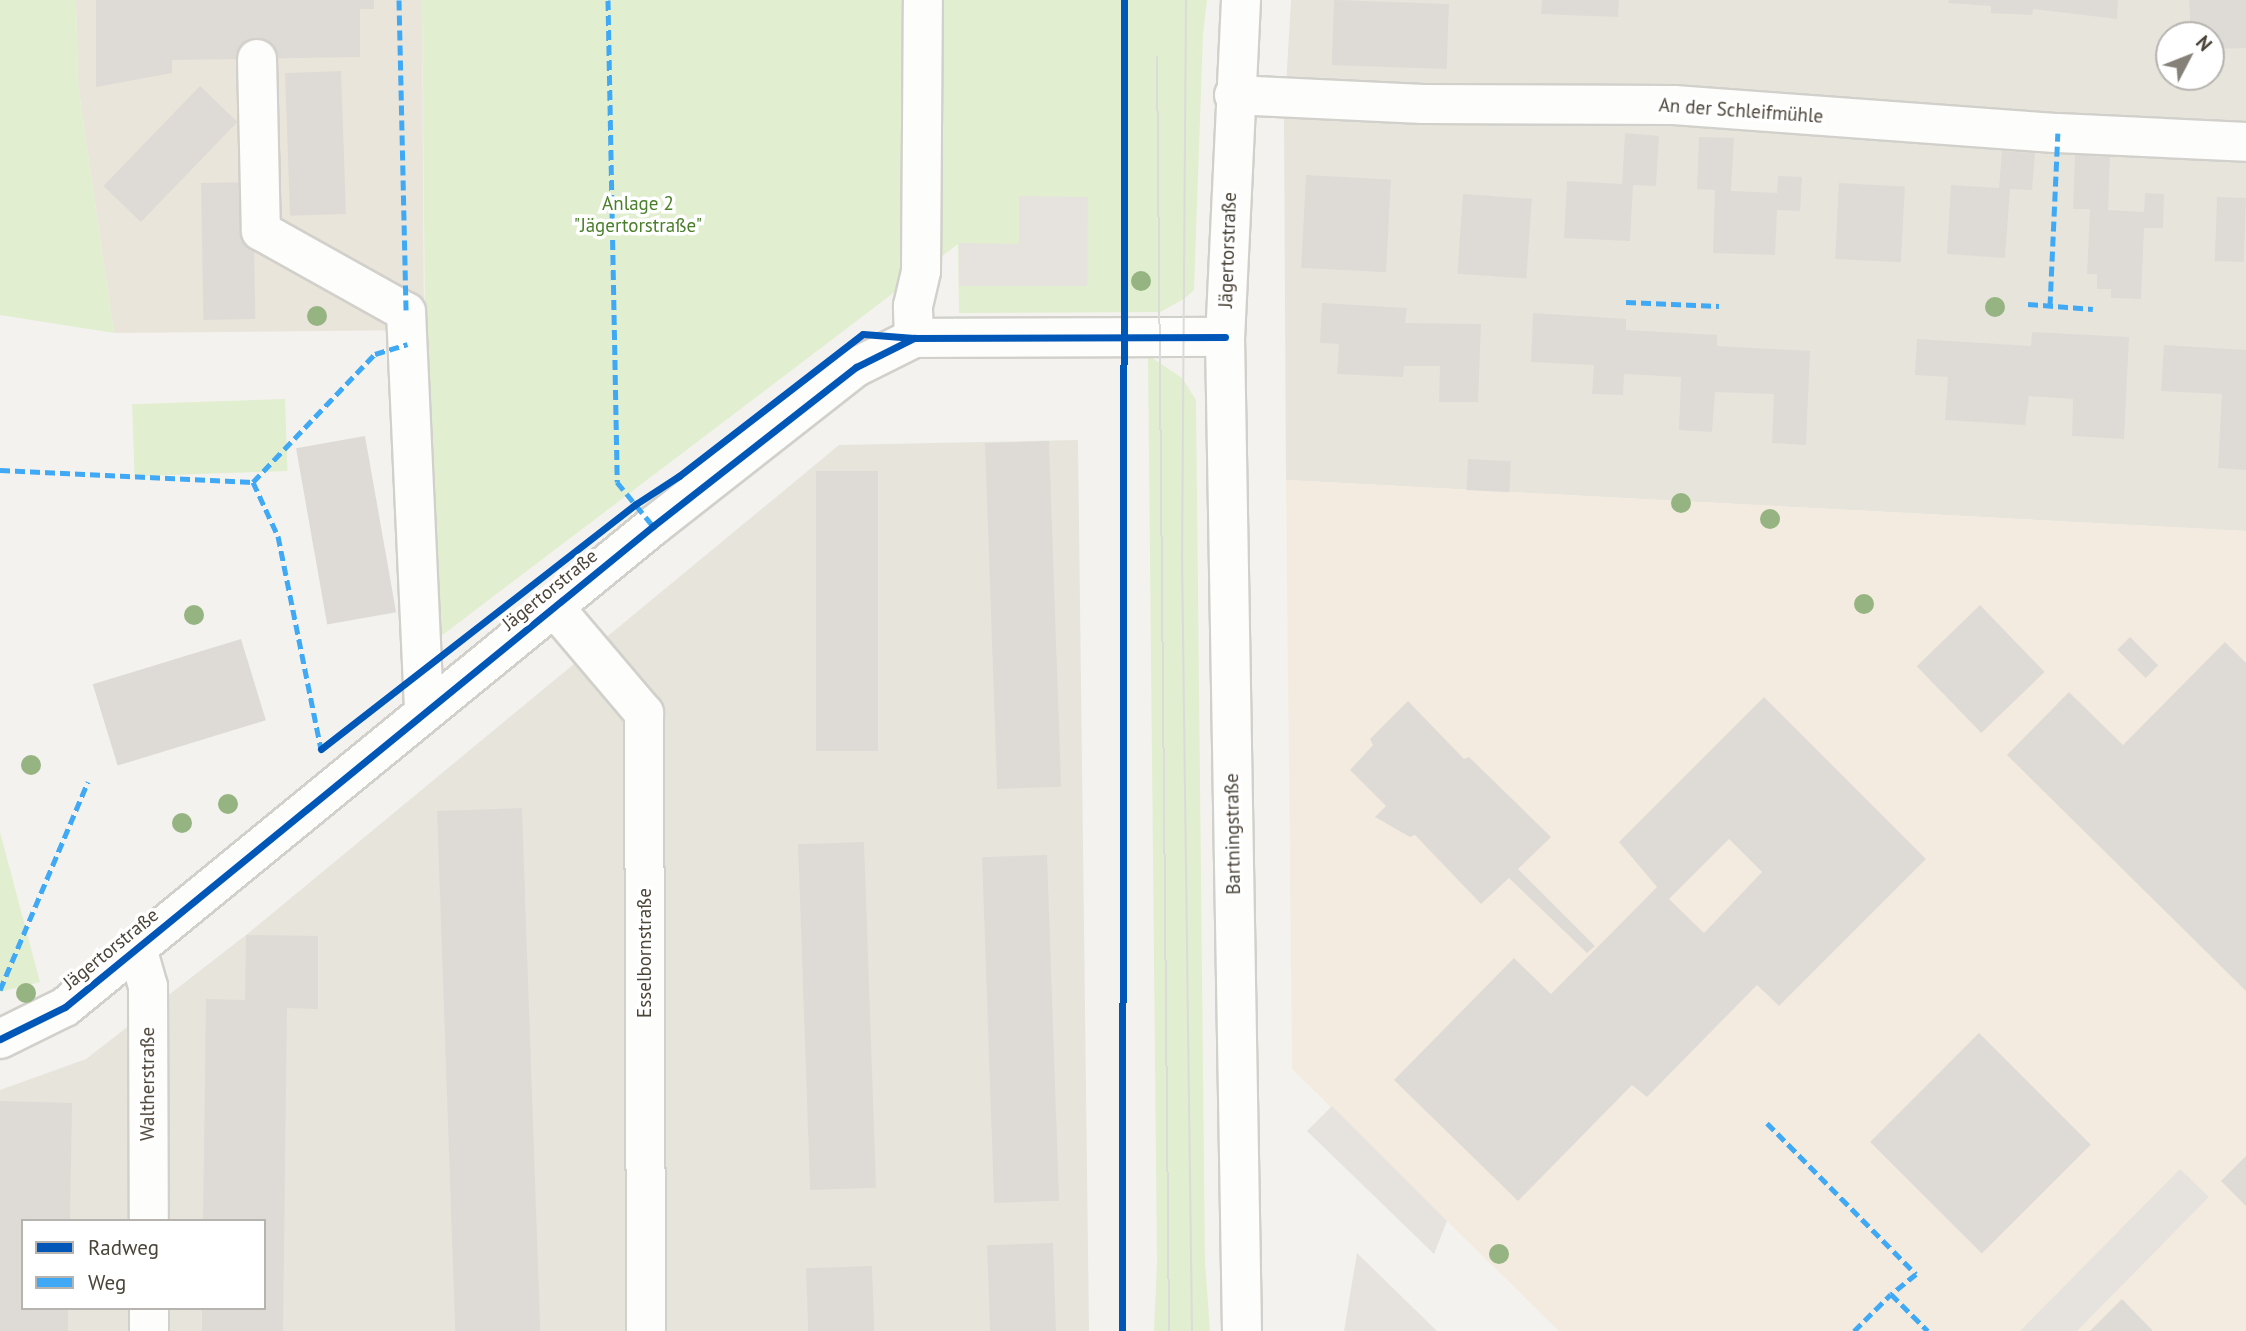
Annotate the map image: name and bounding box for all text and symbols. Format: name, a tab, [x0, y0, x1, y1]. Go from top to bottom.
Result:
north arrow	[2155, 21, 2225, 91]
text: N	[2191, 31, 2217, 56]
street label: An der Schleifmühle	[1658, 94, 1824, 128]
street label: Jägertorstraße	[1215, 192, 1241, 308]
park label: Anlage 2 "Jägertorstraße"	[574, 193, 702, 237]
street label: Jägertorstraße	[498, 545, 602, 635]
street label: Bartningstraße	[1221, 773, 1245, 895]
street label: Esselbornstraße	[634, 888, 656, 1018]
street label: Jägertorstraße	[59, 904, 163, 994]
street label: Waltherstraße	[137, 1027, 159, 1141]
legend	[21, 1219, 266, 1310]
text: Radweg	[88, 1234, 159, 1261]
text: Weg	[88, 1269, 126, 1296]

